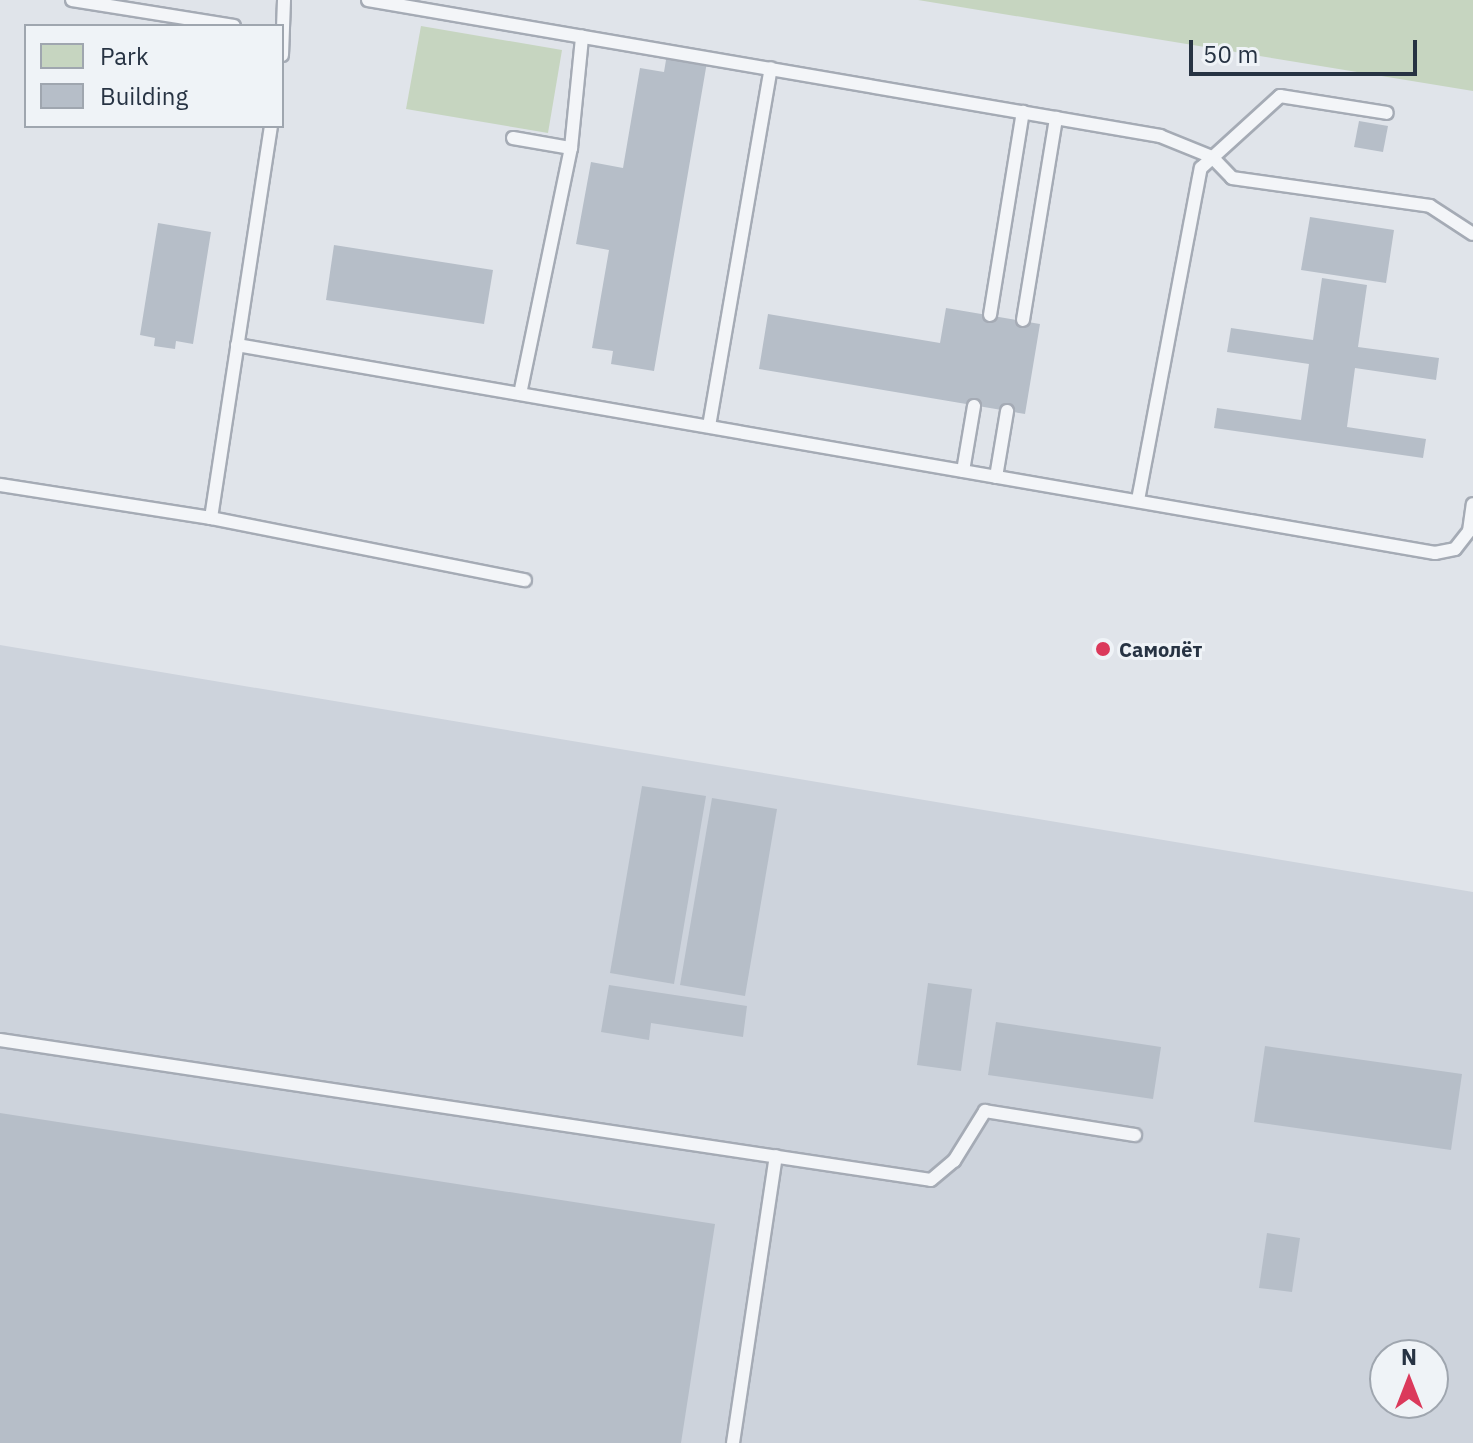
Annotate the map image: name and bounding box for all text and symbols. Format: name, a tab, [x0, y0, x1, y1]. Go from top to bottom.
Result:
legend	[24, 24, 284, 128]
scale bar	[1193, 24, 1421, 74]
text: 50 m	[1203, 38, 1258, 70]
text: Park	[100, 40, 149, 72]
text: Building	[100, 80, 188, 112]
place label: Самолёт	[1119, 637, 1202, 661]
marker: Самолёт	[1094, 640, 1112, 658]
north arrow	[1369, 1339, 1449, 1419]
text: N	[1401, 1342, 1417, 1371]

